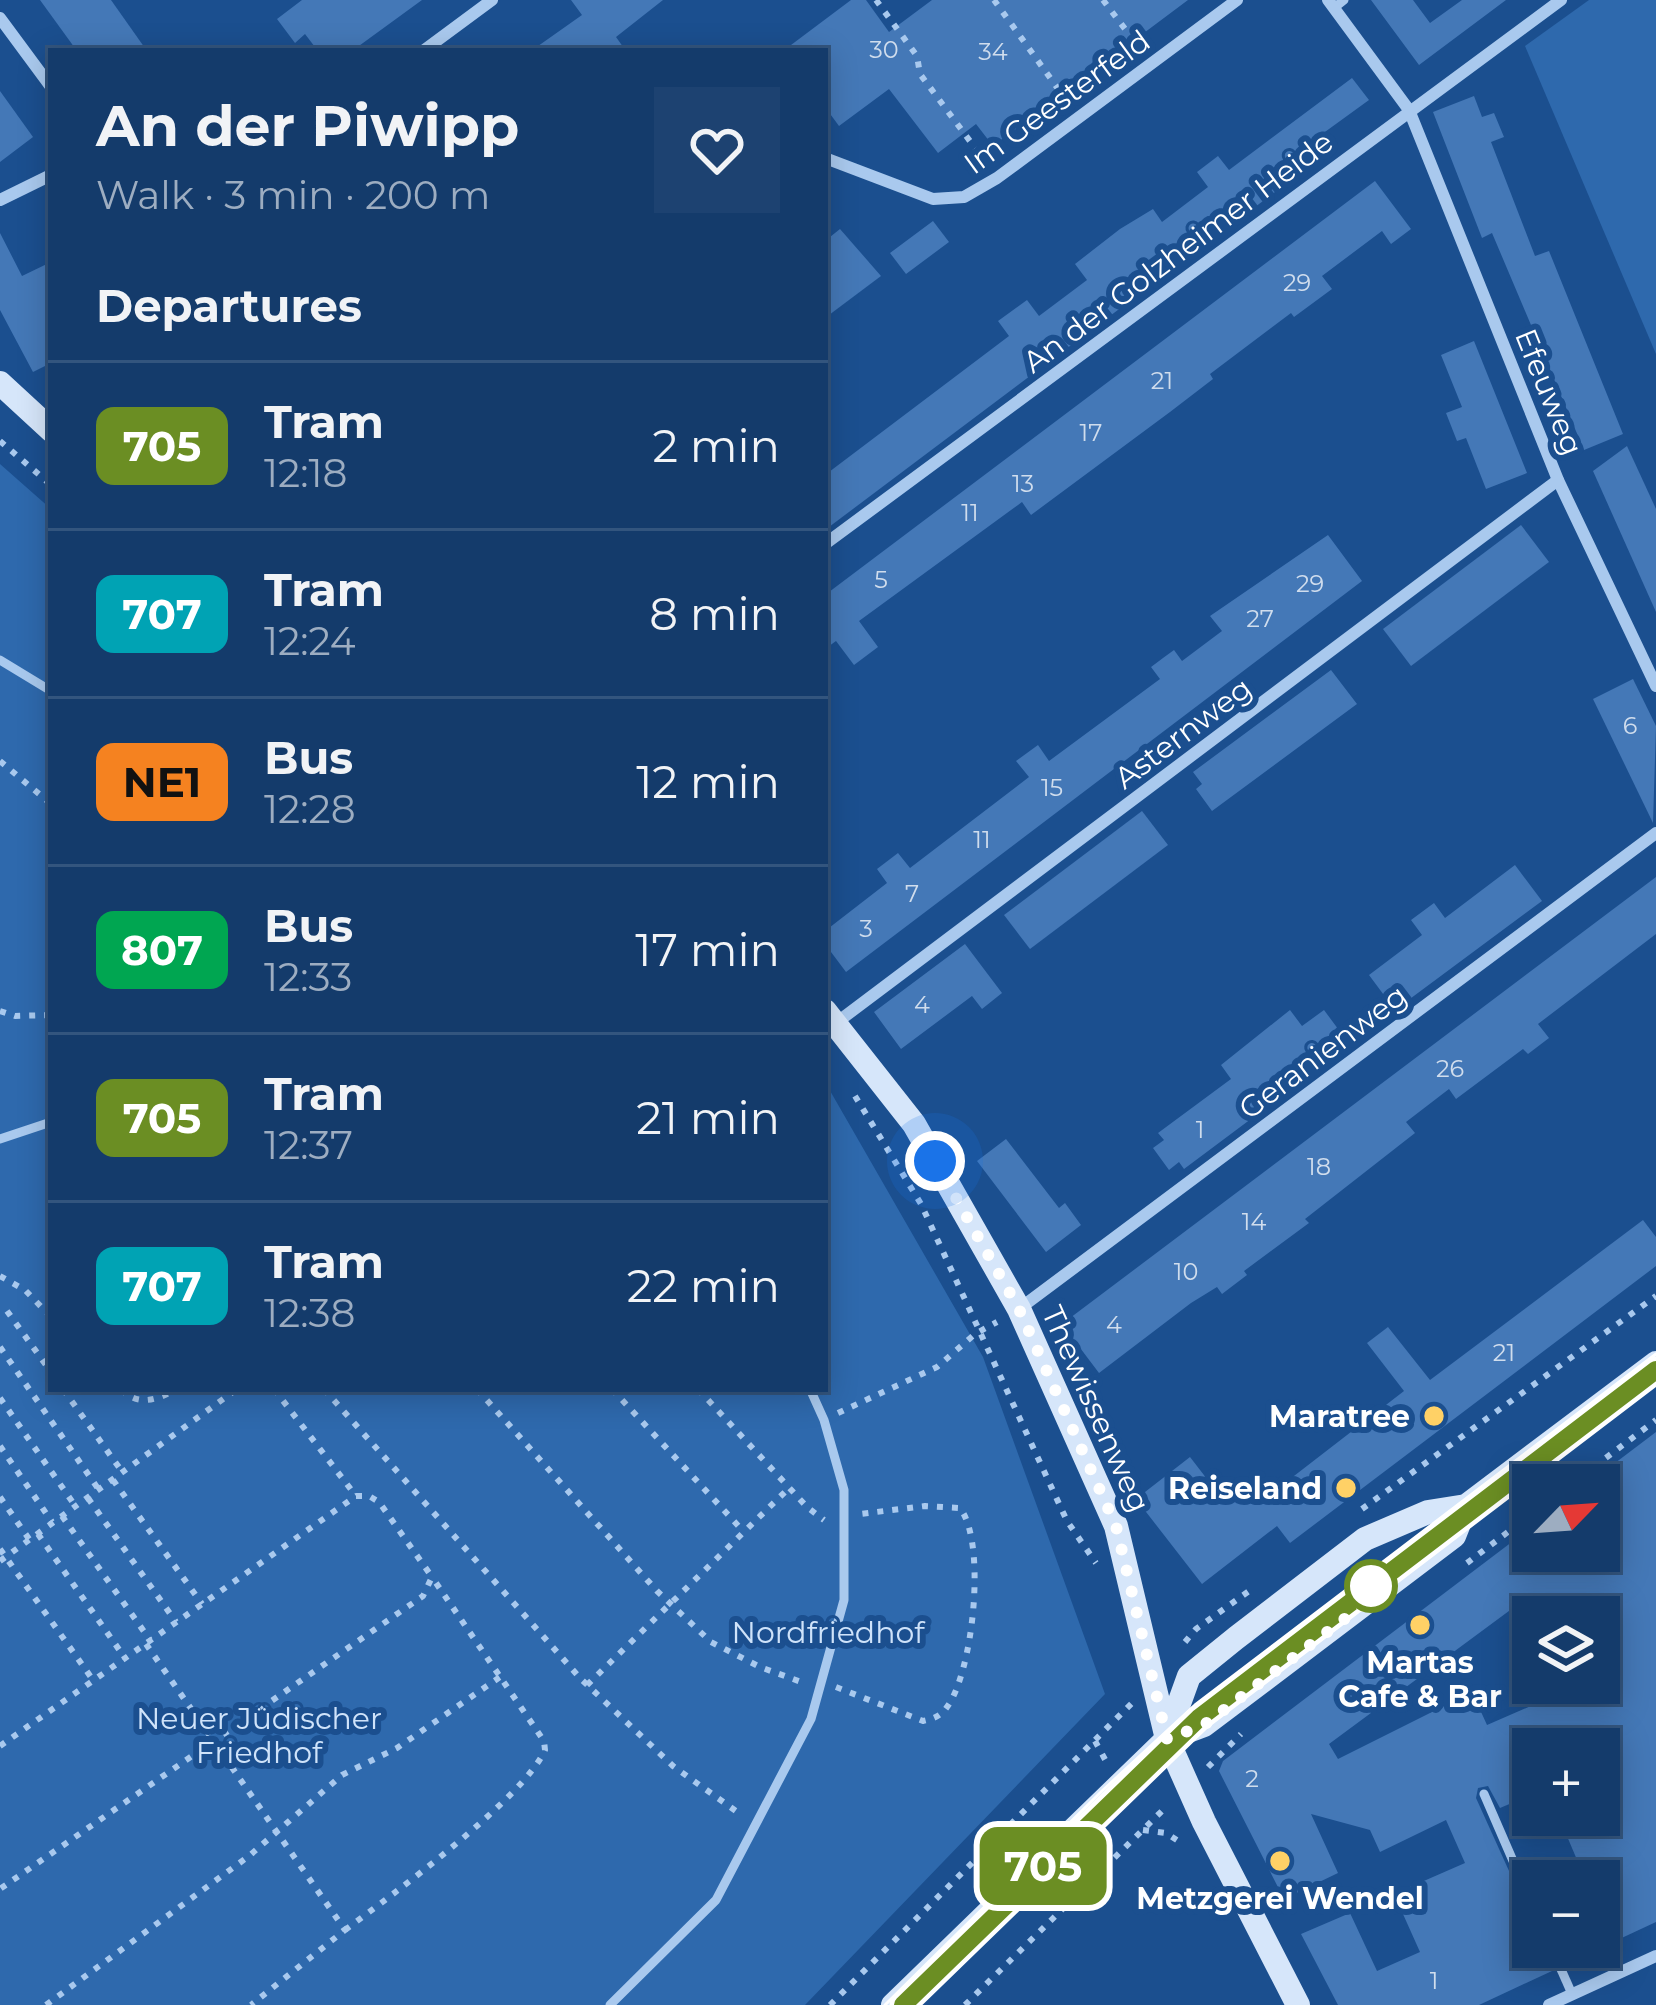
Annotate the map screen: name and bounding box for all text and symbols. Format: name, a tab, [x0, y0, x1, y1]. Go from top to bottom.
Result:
street label: Im Geesterfeld	[957, 22, 1157, 182]
house number: 30	[869, 35, 899, 64]
house number: 34	[978, 37, 1008, 66]
button: heart	[654, 87, 780, 213]
text: An der Piwipp	[96, 91, 519, 160]
street label: An der Golzheimer Heide	[1016, 123, 1340, 381]
text: Walk · 3 min · 200 m	[96, 171, 490, 219]
house number: 29	[1283, 268, 1311, 297]
text: Departures	[96, 278, 362, 333]
street label: Efeuweg	[1507, 323, 1591, 461]
house number: 21	[1151, 366, 1173, 395]
text: Tram	[264, 394, 384, 449]
text: 2 min	[652, 418, 780, 473]
house number: 17	[1080, 418, 1102, 447]
text: 705	[123, 420, 201, 472]
text: 12:18	[264, 449, 347, 497]
house number: 13	[1012, 469, 1034, 498]
house number: 11	[961, 498, 979, 527]
text: Tram	[264, 562, 384, 617]
house number: 5	[874, 565, 888, 594]
house number: 29	[1296, 569, 1324, 598]
text: 8 min	[649, 586, 780, 641]
text: 707	[122, 588, 202, 640]
house number: 27	[1246, 604, 1274, 633]
text: 12:24	[264, 617, 356, 665]
street label: Asternweg	[1107, 669, 1259, 797]
house number: 6	[1623, 711, 1637, 740]
text: Bus	[264, 730, 353, 785]
text: 12 min	[636, 754, 780, 809]
text: NE1	[123, 756, 201, 808]
house number: 15	[1041, 773, 1063, 802]
text: 12:28	[264, 785, 356, 833]
house number: 11	[973, 825, 991, 854]
house number: 7	[905, 879, 919, 908]
text: Bus	[264, 898, 353, 953]
house number: 3	[859, 914, 873, 943]
text: 17 min	[635, 922, 780, 977]
text: 807	[121, 924, 203, 976]
text: 12:33	[264, 953, 352, 1001]
street label: Geranienweg	[1232, 977, 1414, 1127]
house number: 4	[914, 990, 930, 1019]
house number: 26	[1436, 1054, 1464, 1083]
text: Tram	[264, 1066, 384, 1121]
text: 21 min	[636, 1090, 780, 1145]
text: 705	[123, 1092, 201, 1144]
house number: 1	[1196, 1115, 1204, 1144]
text: 12:37	[264, 1121, 353, 1169]
your location	[905, 1131, 965, 1191]
house number: 18	[1307, 1152, 1331, 1181]
house number: 14	[1242, 1207, 1266, 1236]
text: Tram	[264, 1234, 384, 1289]
house number: 10	[1174, 1257, 1198, 1286]
text: 22 min	[627, 1258, 780, 1313]
text: 707	[122, 1260, 202, 1312]
text: 12:38	[264, 1289, 355, 1337]
street label: Thewissenweg	[1034, 1300, 1158, 1518]
house number: 4	[1106, 1310, 1122, 1339]
house number: 21	[1493, 1338, 1515, 1367]
place label: Maratree	[1269, 1398, 1410, 1435]
marker: Maratree	[1421, 1403, 1447, 1429]
north arrow	[1512, 1464, 1620, 1572]
map controls	[1512, 1464, 1620, 1968]
place label: Reiseland	[1168, 1470, 1322, 1507]
marker: Reiseland	[1333, 1475, 1359, 1501]
unlabelled marker	[1346, 1561, 1396, 1611]
button: layers	[1512, 1596, 1620, 1704]
marker: Martas Cafe & Bar	[1407, 1612, 1433, 1638]
park label: Nordfriedhof	[732, 1614, 926, 1651]
place label: Martas Cafe & Bar	[1338, 1644, 1502, 1715]
park label: Neuer Jüdischer Friedhof	[136, 1700, 382, 1771]
button: +	[1512, 1728, 1620, 1836]
house number: 2	[1245, 1764, 1259, 1793]
line badge: 705	[974, 1827, 1112, 1905]
text: 705	[1004, 1840, 1082, 1892]
marker: Metzgerei Wendel	[1267, 1848, 1293, 1874]
button: −	[1512, 1860, 1620, 1968]
place label: Metzgerei Wendel	[1136, 1880, 1424, 1917]
house number: 1	[1430, 1966, 1438, 1995]

